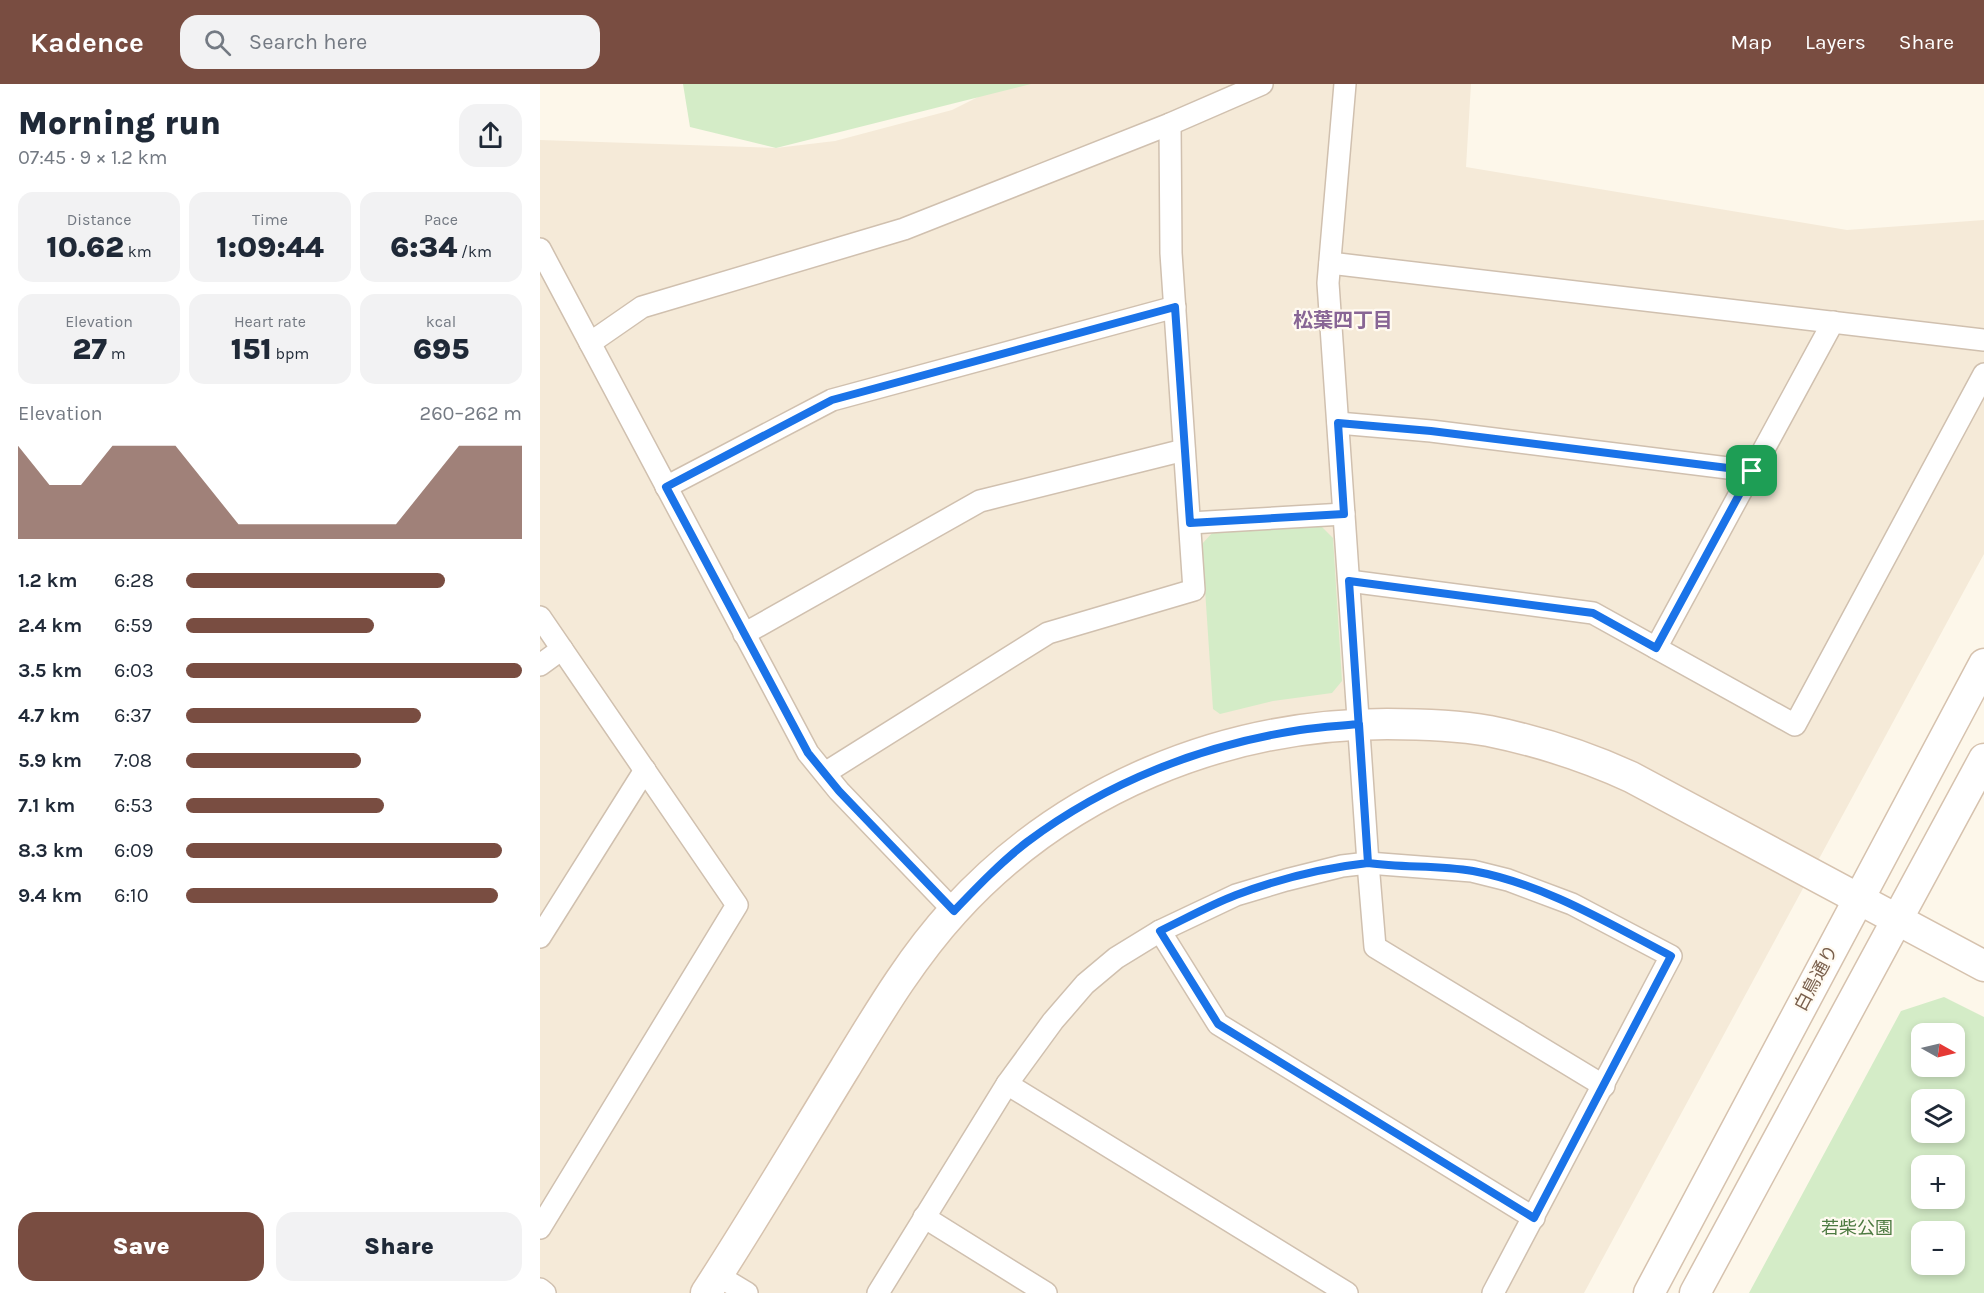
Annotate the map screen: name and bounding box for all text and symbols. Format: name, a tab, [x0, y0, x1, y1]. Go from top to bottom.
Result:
search box	[180, 15, 600, 69]
text: Kadence	[30, 26, 144, 59]
icon: search	[201, 26, 234, 59]
text: Search here	[249, 29, 367, 55]
text: Map	[1730, 30, 1772, 54]
text: Layers	[1805, 30, 1866, 54]
text: Share	[1899, 30, 1954, 54]
text: Morning run	[18, 104, 221, 142]
button: share	[459, 104, 522, 167]
text: 07:45 · 9 × 1.2 km	[18, 146, 168, 169]
text: Distance	[67, 210, 131, 229]
text: Time	[252, 210, 288, 229]
text: Pace	[424, 210, 458, 229]
text: 10.62	[46, 229, 124, 265]
text: 1:09:44	[216, 229, 324, 265]
text: 6:34	[390, 229, 457, 265]
text: km	[124, 242, 152, 261]
text: /km	[457, 242, 492, 261]
district label: 松葉四丁目	[1293, 309, 1393, 332]
text: Elevation	[65, 312, 133, 331]
text: Heart rate	[234, 312, 306, 331]
text: kcal	[426, 312, 456, 331]
text: 27	[72, 331, 107, 367]
text: 151	[231, 331, 272, 367]
text: 695	[413, 331, 469, 367]
text: m	[107, 344, 126, 363]
text: bpm	[272, 344, 309, 363]
text: Elevation	[18, 402, 103, 425]
text: 260–262 m	[420, 402, 522, 425]
pin	[1726, 445, 1777, 496]
icon: arrive	[1735, 454, 1768, 487]
text: 1.2 km	[18, 569, 77, 592]
text: 6:28	[114, 569, 154, 592]
text: 2.4 km	[18, 614, 82, 637]
text: 6:59	[114, 614, 153, 637]
text: 3.5 km	[18, 659, 82, 682]
text: 6:03	[114, 659, 154, 682]
text: 4.7 km	[18, 704, 80, 727]
text: 6:37	[114, 704, 151, 727]
text: 5.9 km	[18, 749, 82, 772]
text: 7:08	[114, 749, 152, 772]
text: 7.1 km	[18, 794, 75, 817]
text: 6:53	[114, 794, 153, 817]
text: 8.3 km	[18, 839, 84, 862]
text: 6:09	[114, 839, 154, 862]
text: 9.4 km	[18, 884, 82, 907]
text: 6:10	[114, 884, 149, 907]
street label: 白鳥通り	[1789, 941, 1843, 1015]
north arrow	[1911, 1023, 1965, 1077]
map controls	[1911, 1023, 1965, 1275]
button: layers	[1911, 1089, 1965, 1143]
button: +	[1911, 1155, 1965, 1209]
button: Save	[18, 1212, 264, 1281]
button: Share	[276, 1212, 522, 1281]
park label: 若柴公園	[1821, 1217, 1893, 1239]
button: −	[1911, 1221, 1965, 1275]

